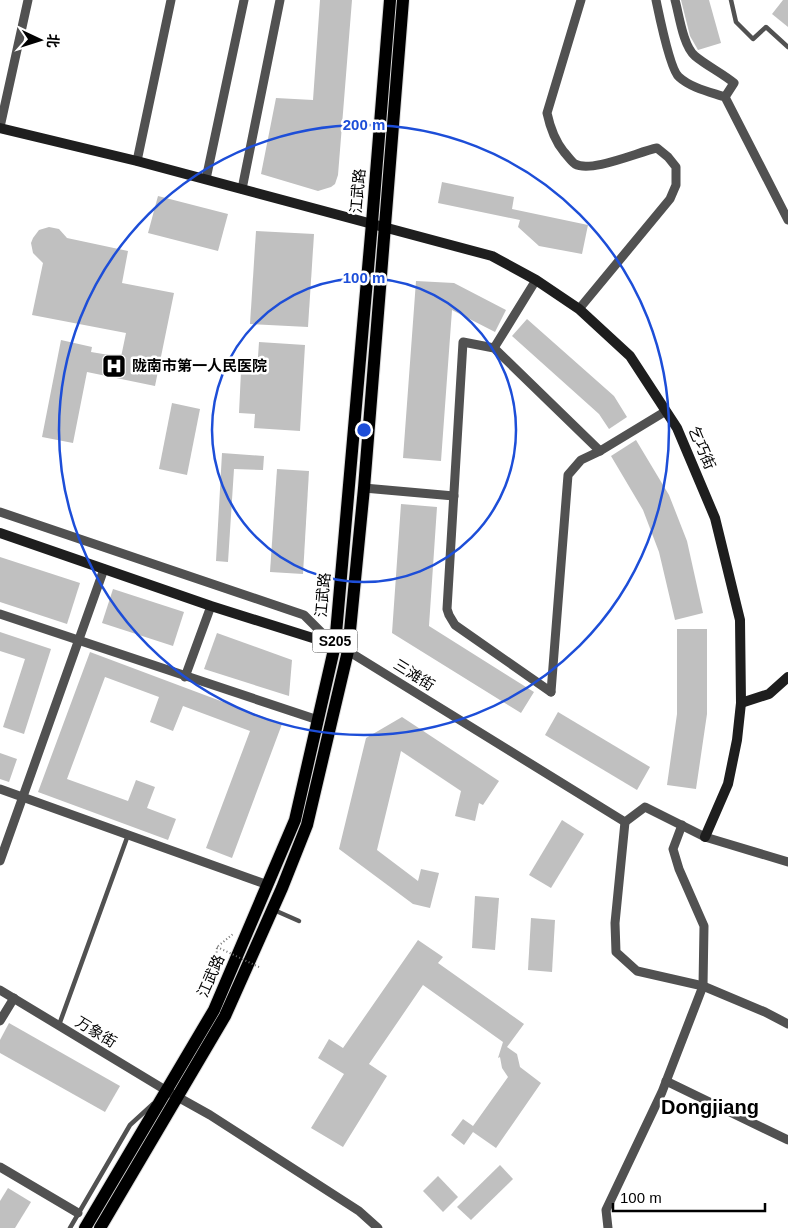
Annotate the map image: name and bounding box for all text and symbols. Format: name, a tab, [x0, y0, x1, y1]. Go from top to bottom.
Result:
north arrow	[15, 15, 65, 65]
text: 北	[44, 33, 61, 48]
text: 200 m	[343, 116, 385, 133]
street label: 江武路	[347, 168, 368, 214]
text: 100 m	[343, 269, 385, 286]
hospital icon: 陇南市第一人民医院	[101, 353, 127, 379]
place label: 陇南市第一人民医院	[132, 357, 267, 374]
centre of rings	[355, 421, 373, 439]
street label: 乞巧街	[686, 424, 719, 472]
street label: 江武路	[312, 572, 333, 618]
road number: S205	[312, 630, 358, 652]
street label: 三滩街	[391, 655, 438, 694]
street label: 江武路	[194, 952, 227, 1000]
street label: 万象街	[73, 1013, 120, 1050]
district label: Dongjiang	[661, 1096, 759, 1118]
scale bar	[613, 1180, 766, 1212]
text: 100 m	[620, 1189, 662, 1206]

